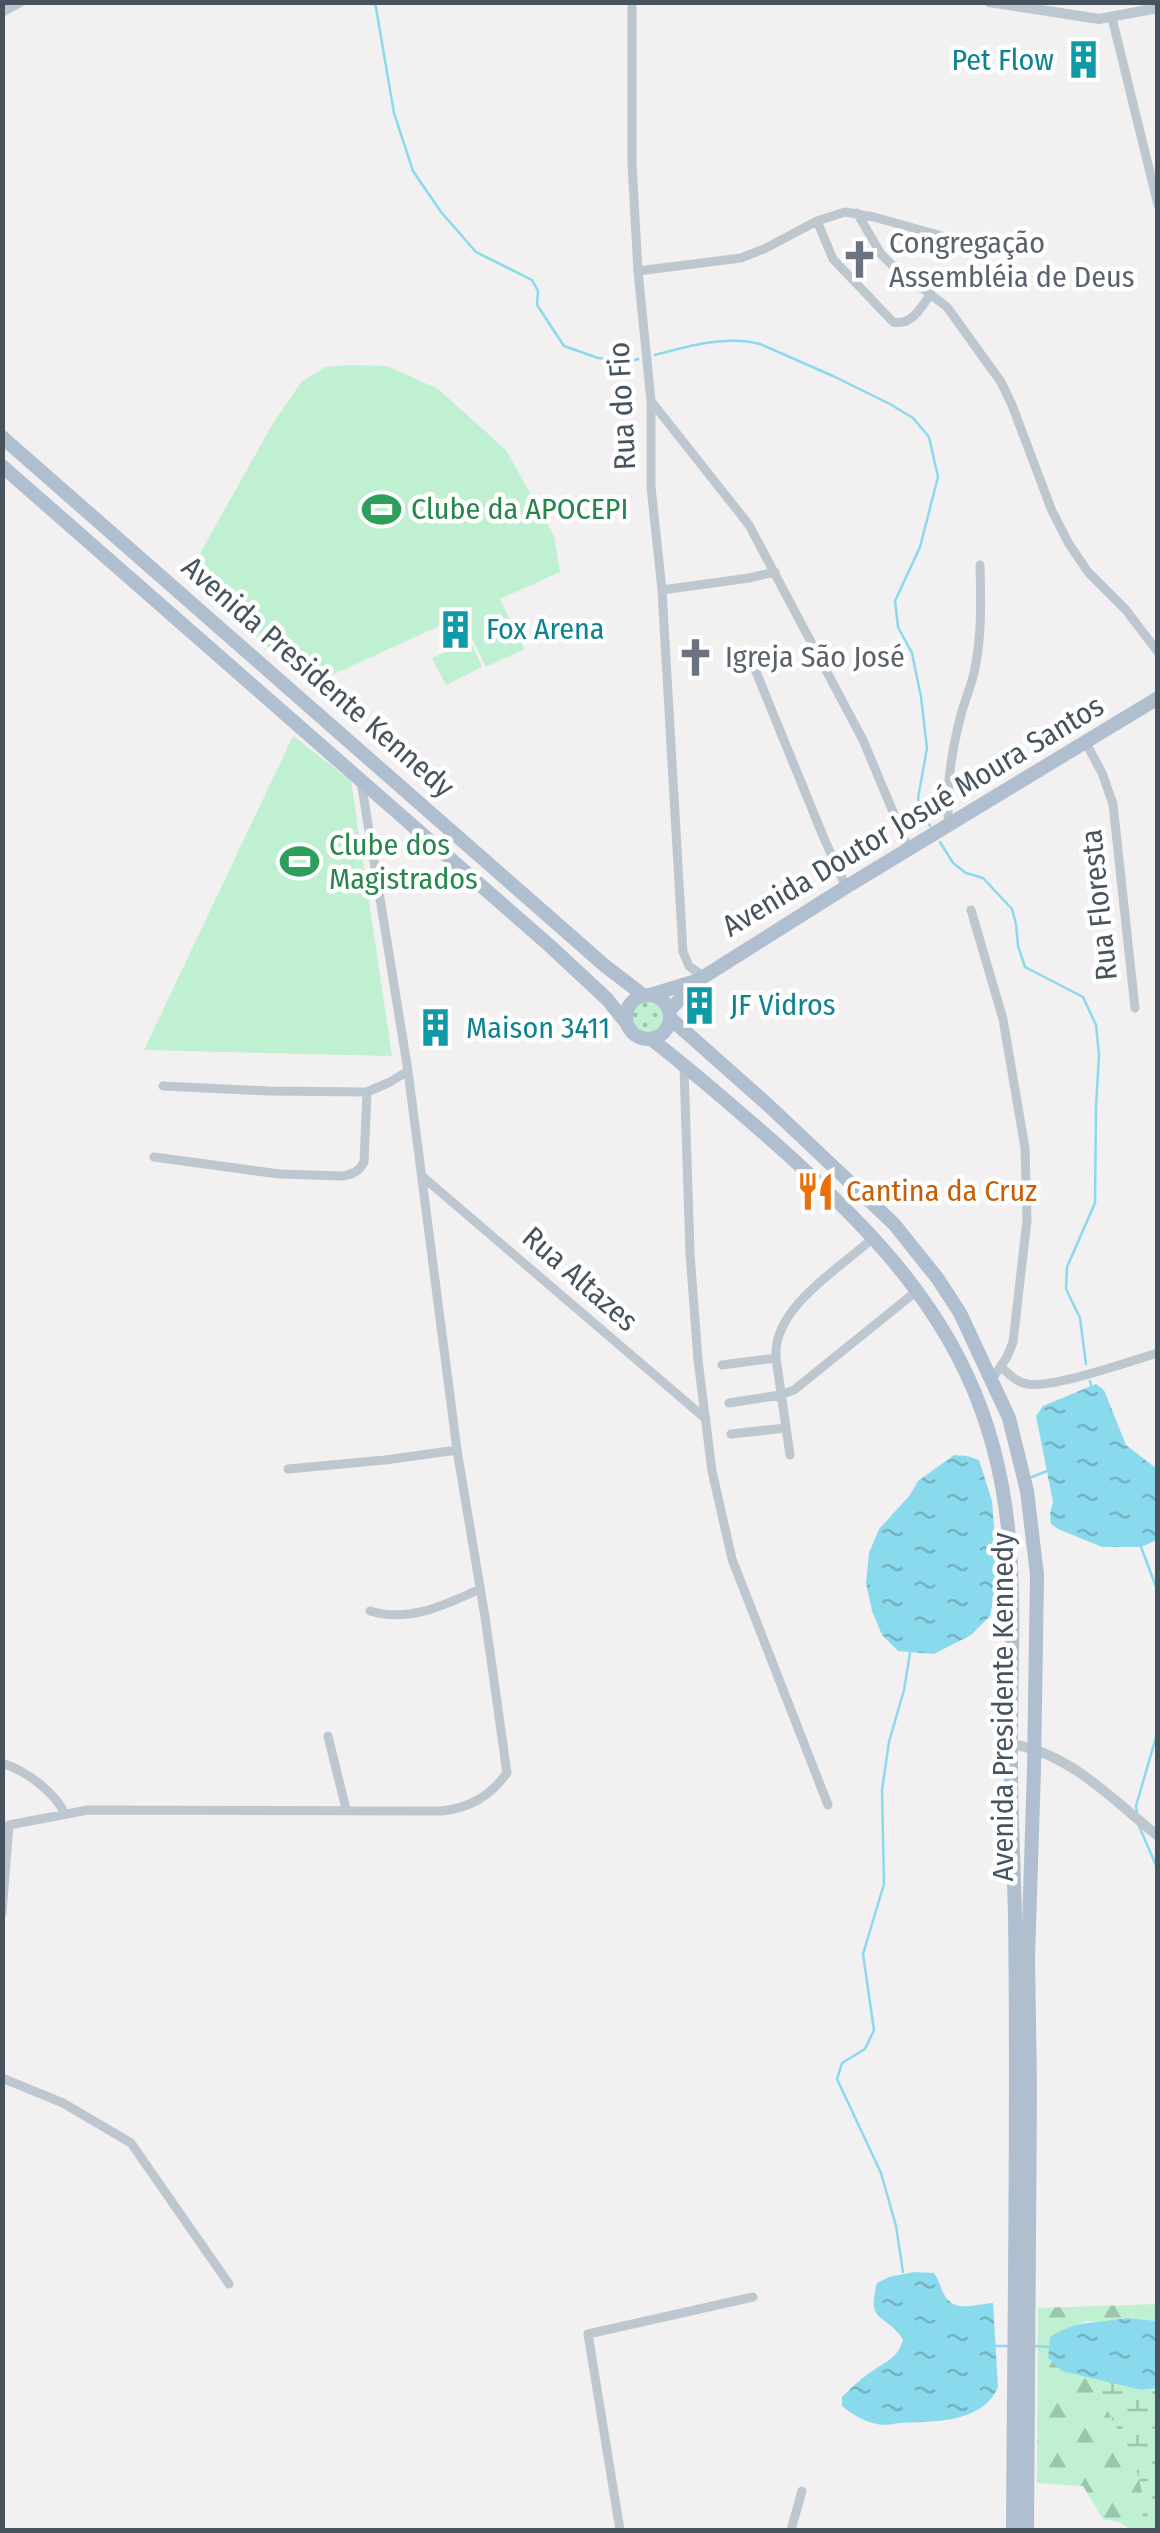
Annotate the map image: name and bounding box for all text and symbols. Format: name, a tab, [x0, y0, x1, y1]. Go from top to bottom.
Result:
building icon: Pet Flow	[1063, 39, 1105, 81]
place label: Pet Flow	[951, 42, 1054, 78]
place label: Congregação Assembléia de Deus	[889, 225, 1135, 295]
church icon: Congregação Assembléia de Deus	[838, 239, 880, 281]
street label: Rua do Fio	[601, 341, 643, 471]
sports icon: Clube da APOCEPI	[360, 488, 402, 530]
place label: Clube da APOCEPI	[411, 491, 628, 527]
street label: Avenida Presidente Kennedy	[174, 549, 462, 805]
building icon: Fox Arena	[435, 608, 477, 650]
place label: Fox Arena	[486, 611, 605, 647]
church icon: Igreja São José	[674, 636, 716, 678]
place label: Igreja São José	[725, 639, 905, 675]
street label: Avenida Doutor Josué Moura Santos	[716, 688, 1110, 944]
place label: Clube dos Magistrados	[329, 827, 478, 897]
street label: Rua Floresta	[1073, 828, 1125, 982]
sports icon: Clube dos Magistrados	[278, 841, 320, 883]
building icon: JF Vidros	[679, 984, 721, 1026]
place label: JF Vidros	[730, 987, 836, 1023]
building icon: Maison 3411	[415, 1007, 457, 1049]
place label: Maison 3411	[466, 1010, 610, 1046]
restaurant icon: Cantina da Cruz	[795, 1170, 837, 1212]
place label: Cantina da Cruz	[846, 1173, 1037, 1209]
street label: Rua Altazes	[515, 1219, 645, 1339]
street label: Avenida Presidente Kennedy	[985, 1532, 1021, 1882]

